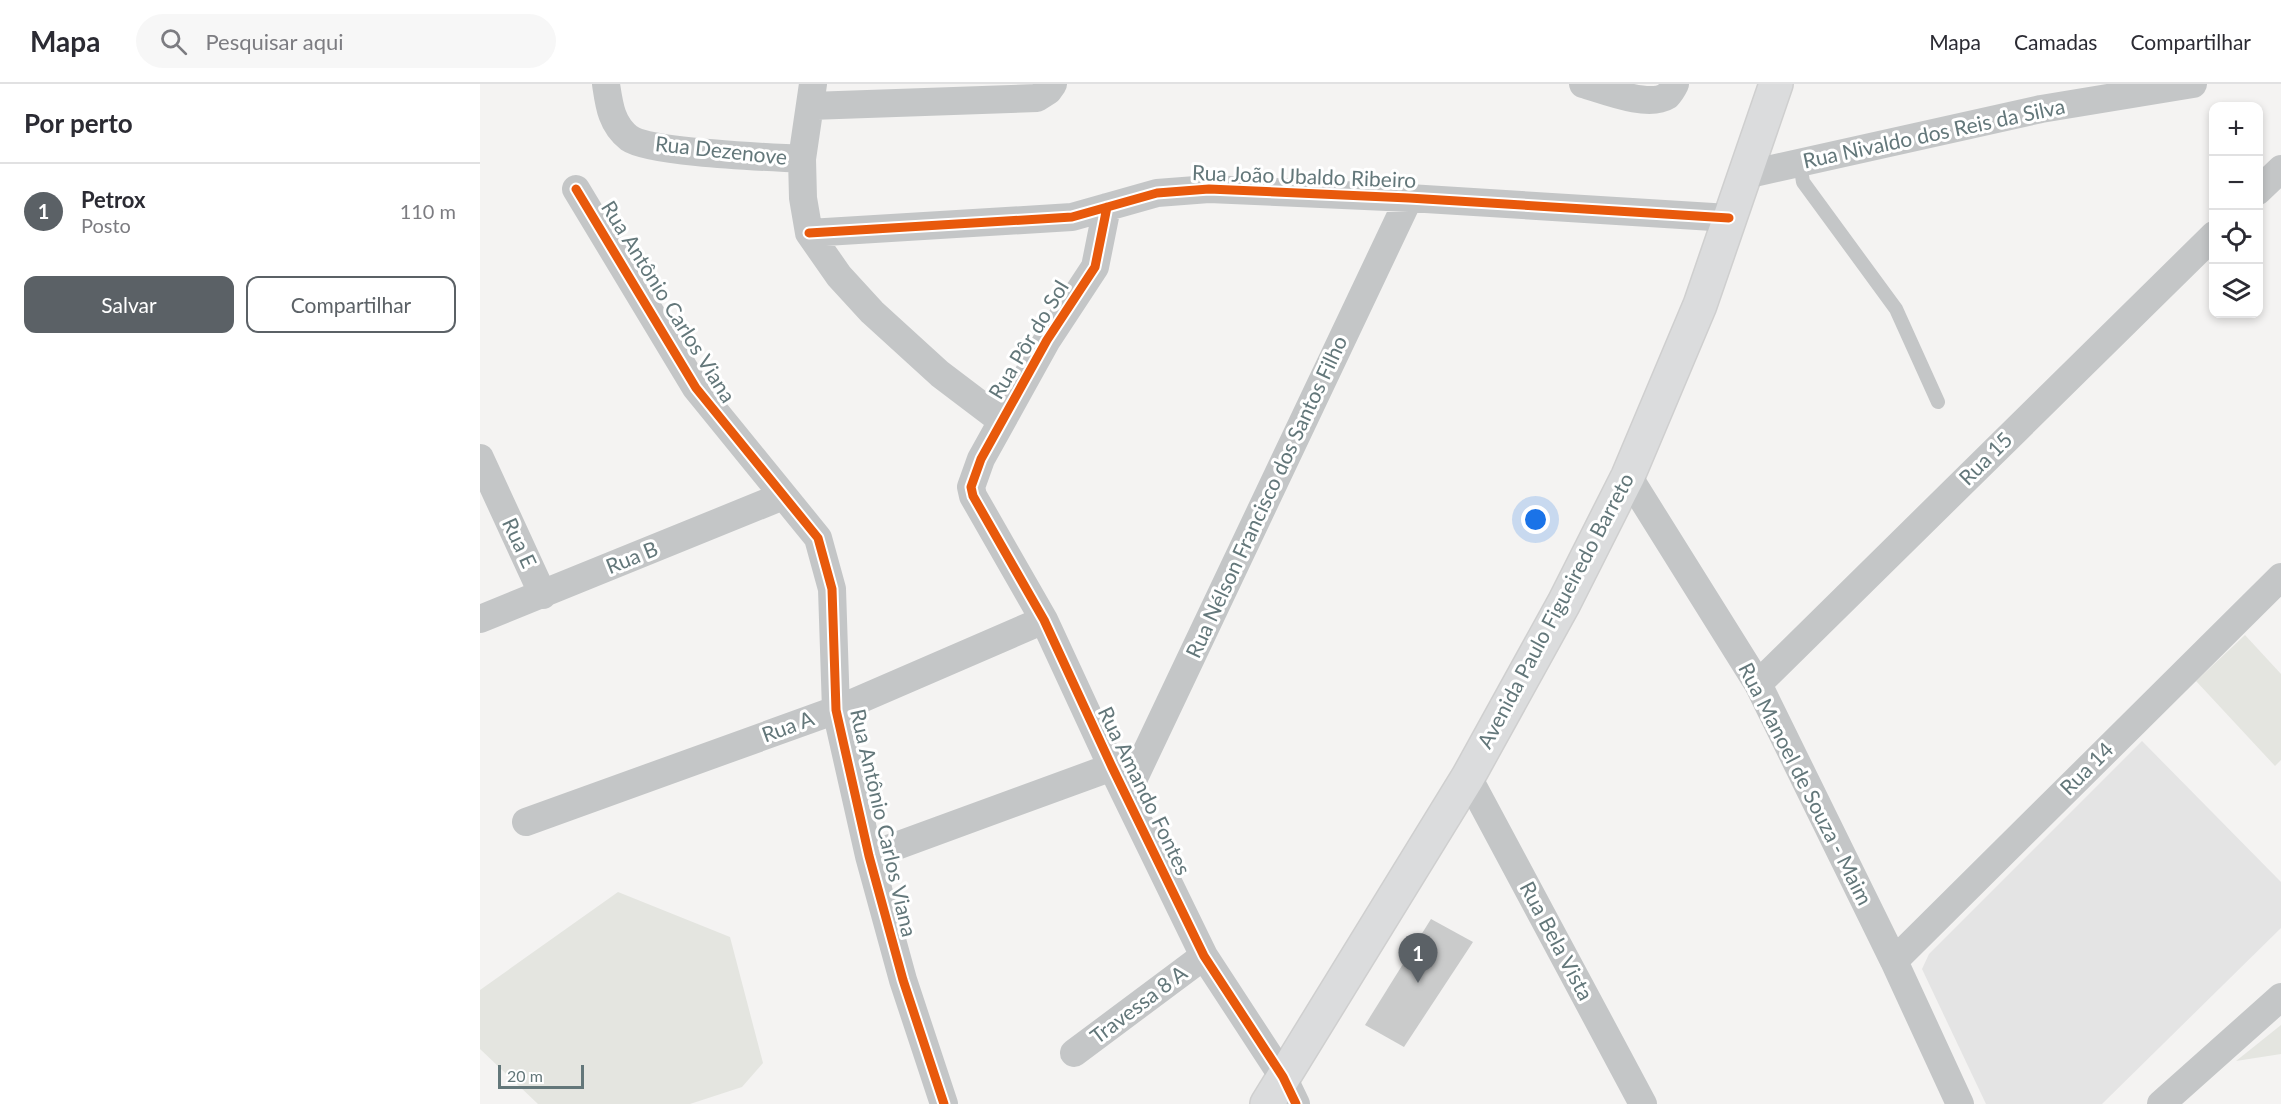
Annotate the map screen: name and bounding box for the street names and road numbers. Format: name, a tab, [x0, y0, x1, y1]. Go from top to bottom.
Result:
street label: Rua Nivaldo dos Reis da Silva	[1800, 93, 2067, 173]
street label: Rua Dezenove	[654, 130, 788, 169]
street label: Rua João Ubaldo Ribeiro	[1192, 159, 1417, 192]
street label: Rua Antônio Carlos Viana	[597, 196, 742, 407]
street label: Rua Pôr do Sol	[982, 275, 1073, 403]
street label: Rua Nélson Francisco dos Santos Filho	[1180, 331, 1352, 661]
street label: Rua 15	[1953, 426, 2017, 490]
street label: Avenida Paulo Figueiredo Barreto	[1471, 468, 1638, 752]
street label: Rua E	[498, 513, 543, 571]
street label: Rua B	[602, 535, 661, 578]
street label: Rua Manoel de Souza - Maim	[1734, 658, 1878, 909]
street label: Rua Amando Fontes	[1094, 702, 1197, 879]
street label: Rua A	[758, 704, 818, 747]
street label: Rua Antônio Carlos Viana	[846, 706, 923, 939]
street label: Rua 14	[2054, 736, 2118, 800]
street label: Rua Bela Vista	[1516, 877, 1599, 1004]
street label: Travessa 8 A	[1085, 959, 1192, 1048]

